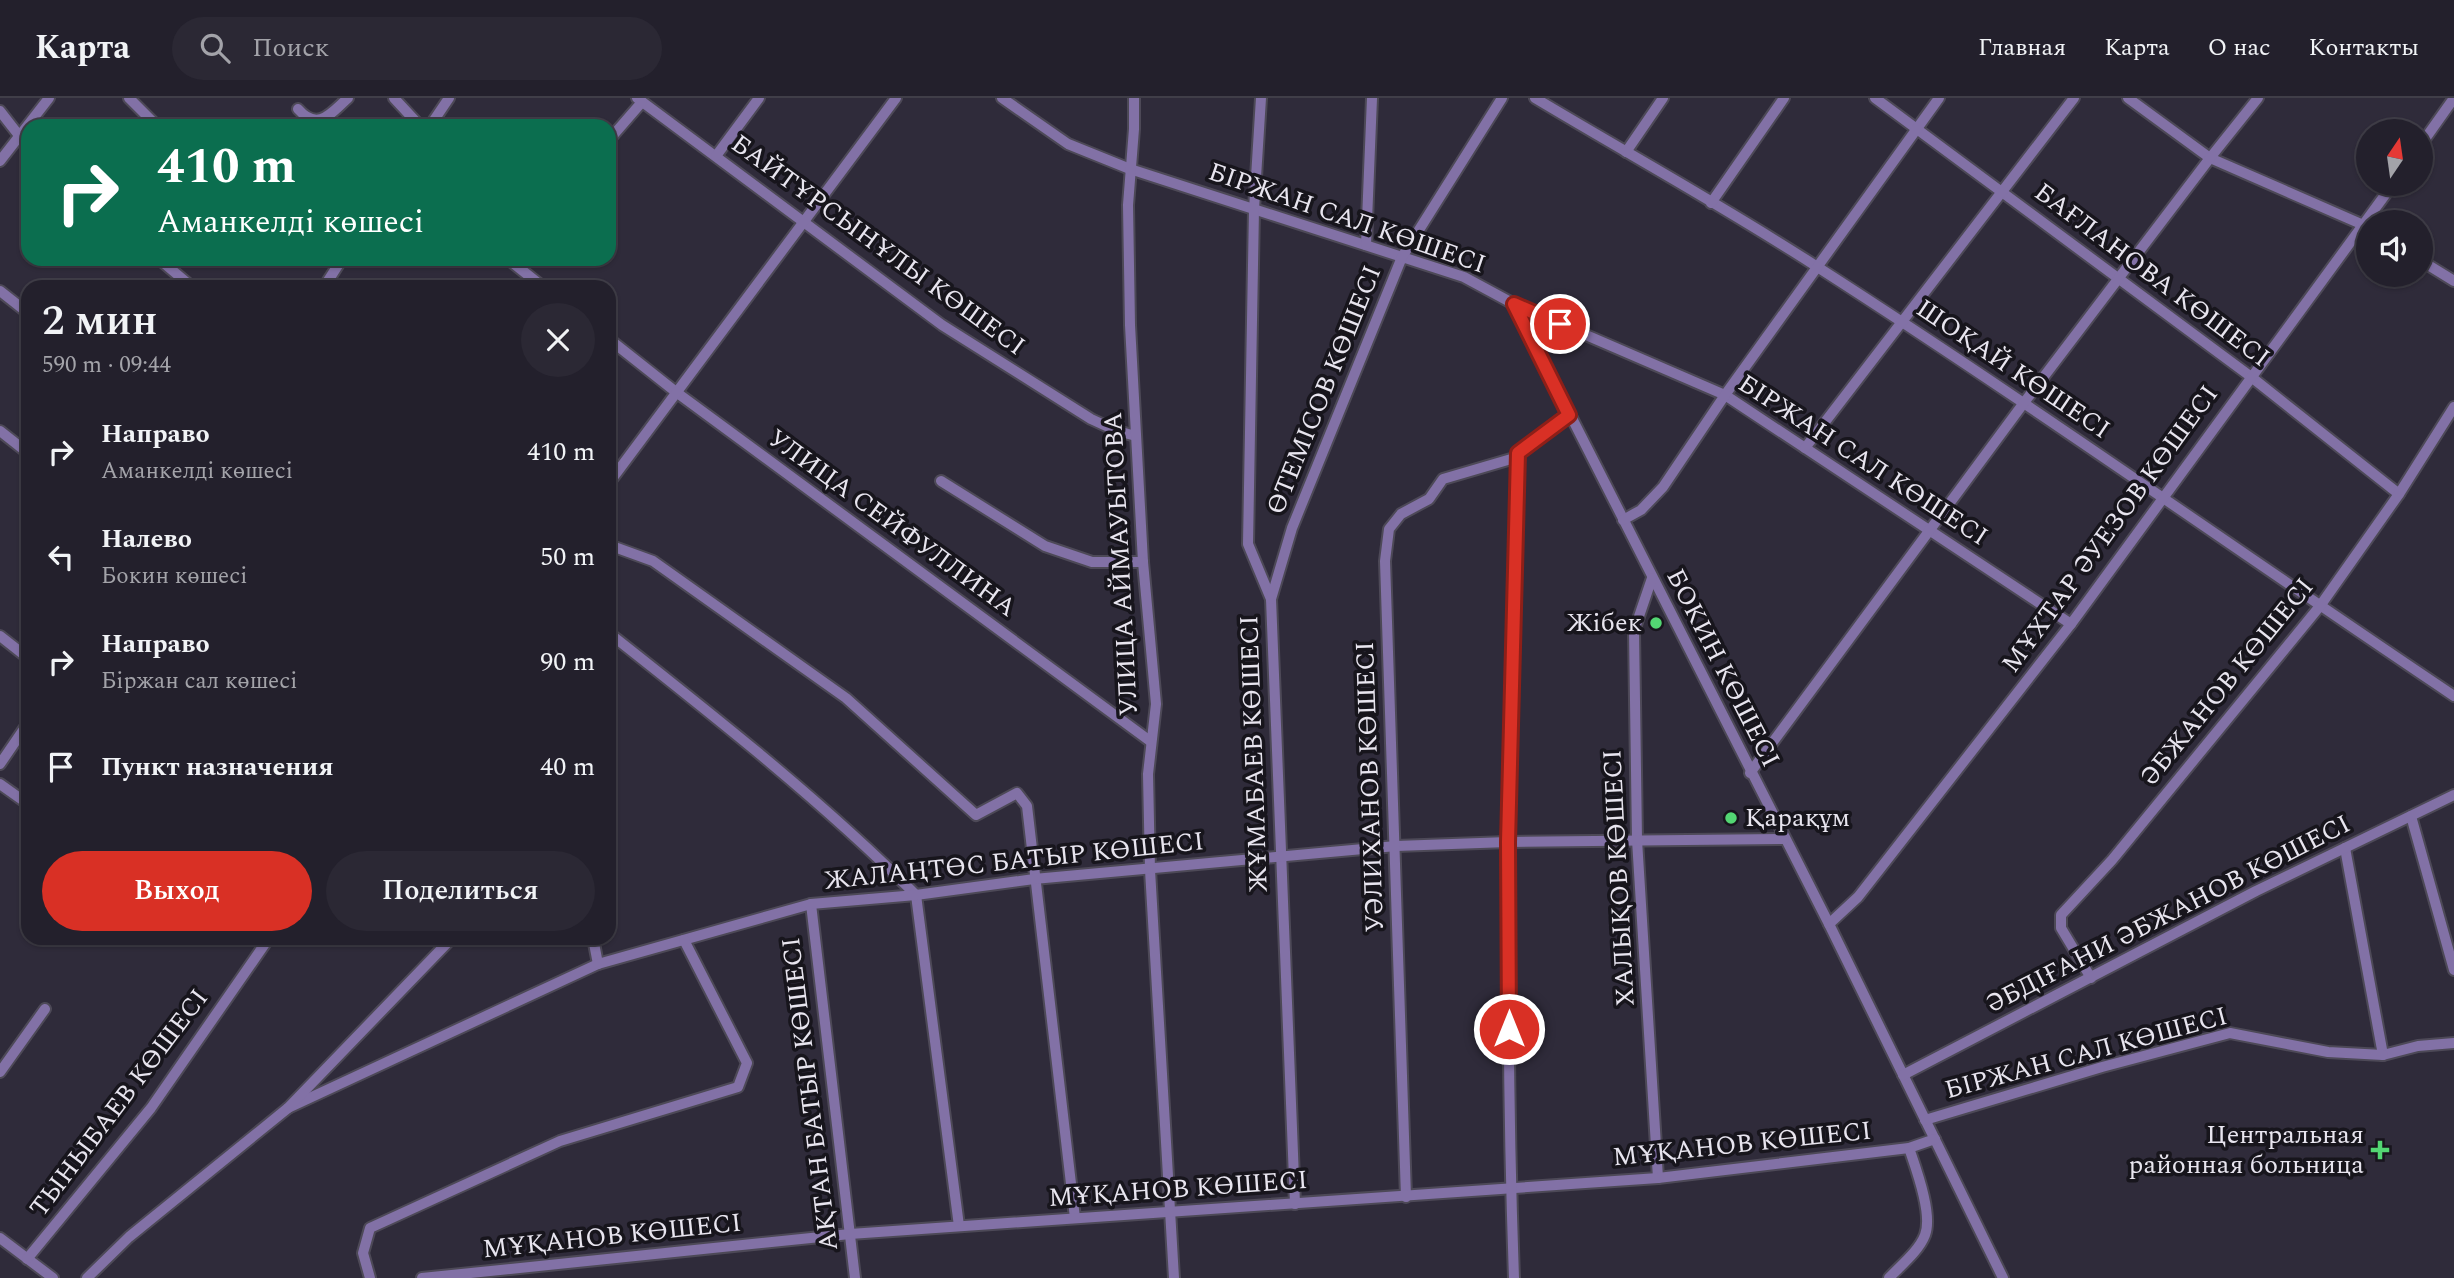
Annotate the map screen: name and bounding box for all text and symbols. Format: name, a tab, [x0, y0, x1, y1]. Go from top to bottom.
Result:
search box	[172, 17, 662, 80]
text: Карта	[35, 23, 130, 73]
text: Поиск	[252, 28, 329, 68]
icon: search	[196, 29, 234, 67]
text: Главная	[1978, 30, 2066, 66]
text: Карта	[2104, 30, 2170, 66]
text: О нас	[2208, 30, 2271, 66]
text: Контакты	[2309, 30, 2419, 66]
north arrow	[2356, 119, 2432, 196]
map controls	[2356, 119, 2433, 287]
street label: БАЙТҰРСЫНҰЛЫ КӨШЕСІ	[722, 124, 1034, 366]
text: 410 m	[157, 130, 296, 205]
icon: right	[42, 147, 133, 238]
street label: БІРЖАН САЛ КӨШЕСІ	[1203, 152, 1491, 284]
street label: БАҒЛАНОВА КӨШЕСІ	[2026, 173, 2278, 377]
text: Аманкелді көшесі	[157, 198, 424, 247]
button: sound	[2356, 210, 2433, 287]
street label: ӨТЕМІСОВ КӨШЕСІ	[1256, 259, 1392, 521]
street label: ШОҚАЙ КӨШЕСІ	[1908, 289, 2118, 449]
text: 2 мин	[42, 290, 157, 353]
pin	[1530, 294, 1590, 354]
button: close	[521, 303, 595, 377]
icon: arrive	[1541, 305, 1579, 343]
text: 590 m · 09:44	[42, 348, 171, 383]
street label: БІРЖАН САЛ КӨШЕСІ	[1730, 364, 1996, 556]
street label: МҰХТАР ӘУЕЗОВ КӨШЕСІ	[1992, 377, 2228, 681]
street label: УЛИЦА АЙМАУЫТОВА	[1093, 411, 1149, 717]
text: Направо	[101, 414, 210, 454]
street label: УЛИЦА СЕЙФУЛЛИНА	[759, 419, 1025, 627]
text: 410 m	[527, 432, 595, 472]
icon: right	[42, 433, 80, 471]
text: Аманкелді көшесі	[101, 454, 293, 489]
text: Налево	[101, 519, 192, 559]
text: 50 m	[540, 537, 595, 577]
icon: left	[42, 538, 80, 576]
text: Бокин көшесі	[101, 559, 247, 594]
street label: БОКИН КӨШЕСІ	[1656, 562, 1790, 774]
street label: ӘБЖАНОВ КӨШЕСІ	[2130, 569, 2324, 795]
place label: Жібек	[1567, 603, 1642, 643]
street label: ЖҰМАБАЕВ КӨШЕСІ	[1229, 615, 1279, 893]
marker: Жібек	[1648, 615, 1664, 631]
text: Направо	[101, 624, 210, 664]
street label: УӘЛИХАНОВ КӨШЕСІ	[1345, 641, 1395, 933]
text: 90 m	[540, 642, 595, 682]
icon: right	[42, 643, 80, 681]
text: Біржан сал көшесі	[101, 664, 297, 699]
text: Пункт назначения	[101, 747, 334, 787]
text: 40 m	[540, 747, 595, 787]
icon: arrive	[42, 748, 80, 786]
street label: ХАЛЫҚОВ КӨШЕСІ	[1592, 748, 1646, 1008]
place label: Қарақұм	[1745, 798, 1850, 838]
street label: ӘБДІҒАНИ ӘБЖАНОВ КӨШЕСІ	[1978, 804, 2358, 1024]
marker: Қарақұм	[1723, 810, 1739, 826]
street label: ЖАЛАҢТӨС БАТЫР КӨШЕСІ	[822, 821, 1206, 901]
button: Выход	[42, 851, 312, 931]
button: Поделиться	[326, 851, 595, 931]
street label: АҚТАН БАТЫР КӨШЕСІ	[771, 935, 849, 1253]
street label: ТЫНЫБАЕВ КӨШЕСІ	[20, 980, 218, 1226]
position arrow	[1472, 992, 1546, 1066]
street label: БІРЖАН САЛ КӨШЕСІ	[1940, 996, 2232, 1110]
street label: МҰҚАНОВ КӨШЕСІ	[1611, 1111, 1873, 1177]
place label: Центральная районная больница	[2129, 1115, 2364, 1185]
marker: Центральная районная больница	[2370, 1140, 2390, 1160]
street label: МҰҚАНОВ КӨШЕСІ	[1047, 1160, 1309, 1218]
street label: МҰҚАНОВ КӨШЕСІ	[481, 1203, 743, 1269]

